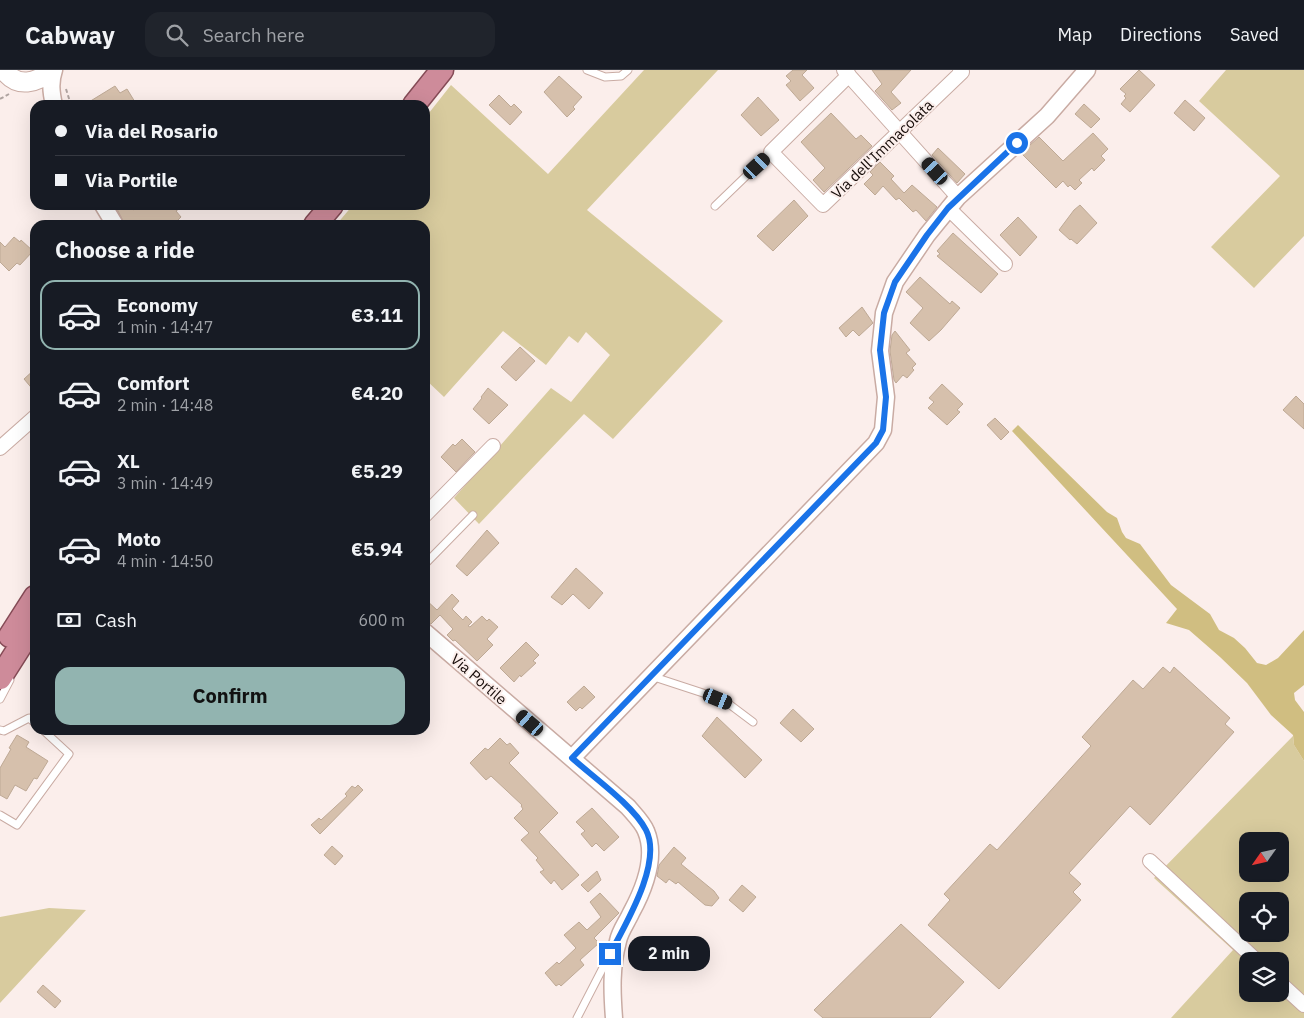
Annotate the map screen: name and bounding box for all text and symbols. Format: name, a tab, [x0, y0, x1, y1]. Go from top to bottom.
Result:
search box	[145, 12, 495, 57]
text: Cabway	[25, 19, 115, 51]
icon: search	[163, 21, 191, 49]
text: Search here	[203, 23, 305, 47]
text: Map	[1057, 23, 1092, 46]
text: Directions	[1120, 23, 1202, 46]
text: Saved	[1230, 23, 1279, 46]
street label: Via dell'Immacolata	[827, 95, 937, 203]
text: Via del Rosario	[85, 119, 218, 143]
route start	[1006, 132, 1028, 154]
car	[740, 150, 773, 182]
car	[919, 155, 950, 187]
text: Via Portile	[85, 168, 178, 192]
text: Choose a ride	[55, 235, 195, 264]
icon: car	[57, 293, 102, 338]
text: Economy	[117, 293, 198, 317]
text: €3.11	[351, 303, 403, 327]
text: 1 min · 14:47	[117, 317, 213, 337]
icon: car	[57, 371, 102, 416]
text: Comfort	[117, 371, 190, 395]
text: €4.20	[351, 381, 403, 405]
text: 2 min · 14:48	[117, 395, 213, 415]
icon: car	[57, 449, 102, 494]
text: XL	[117, 449, 140, 473]
text: €5.29	[351, 459, 403, 483]
text: 3 min · 14:49	[117, 473, 213, 493]
icon: car	[57, 527, 102, 572]
text: Moto	[117, 527, 161, 551]
text: €5.94	[351, 537, 403, 561]
text: 4 min · 14:50	[117, 551, 213, 571]
icon: cash	[55, 606, 83, 634]
text: Cash	[95, 608, 137, 632]
text: 600 m	[358, 610, 405, 630]
street label: Via Portile	[447, 649, 511, 709]
button: Confirm	[55, 667, 405, 725]
car	[701, 686, 734, 712]
car	[513, 707, 546, 739]
north arrow	[1239, 832, 1289, 882]
map controls	[1239, 832, 1289, 1002]
button: locate	[1239, 892, 1289, 942]
callout: 2 min	[628, 936, 710, 972]
route end	[599, 943, 621, 965]
text: 2 min	[648, 943, 690, 963]
button: layers	[1239, 952, 1289, 1002]

